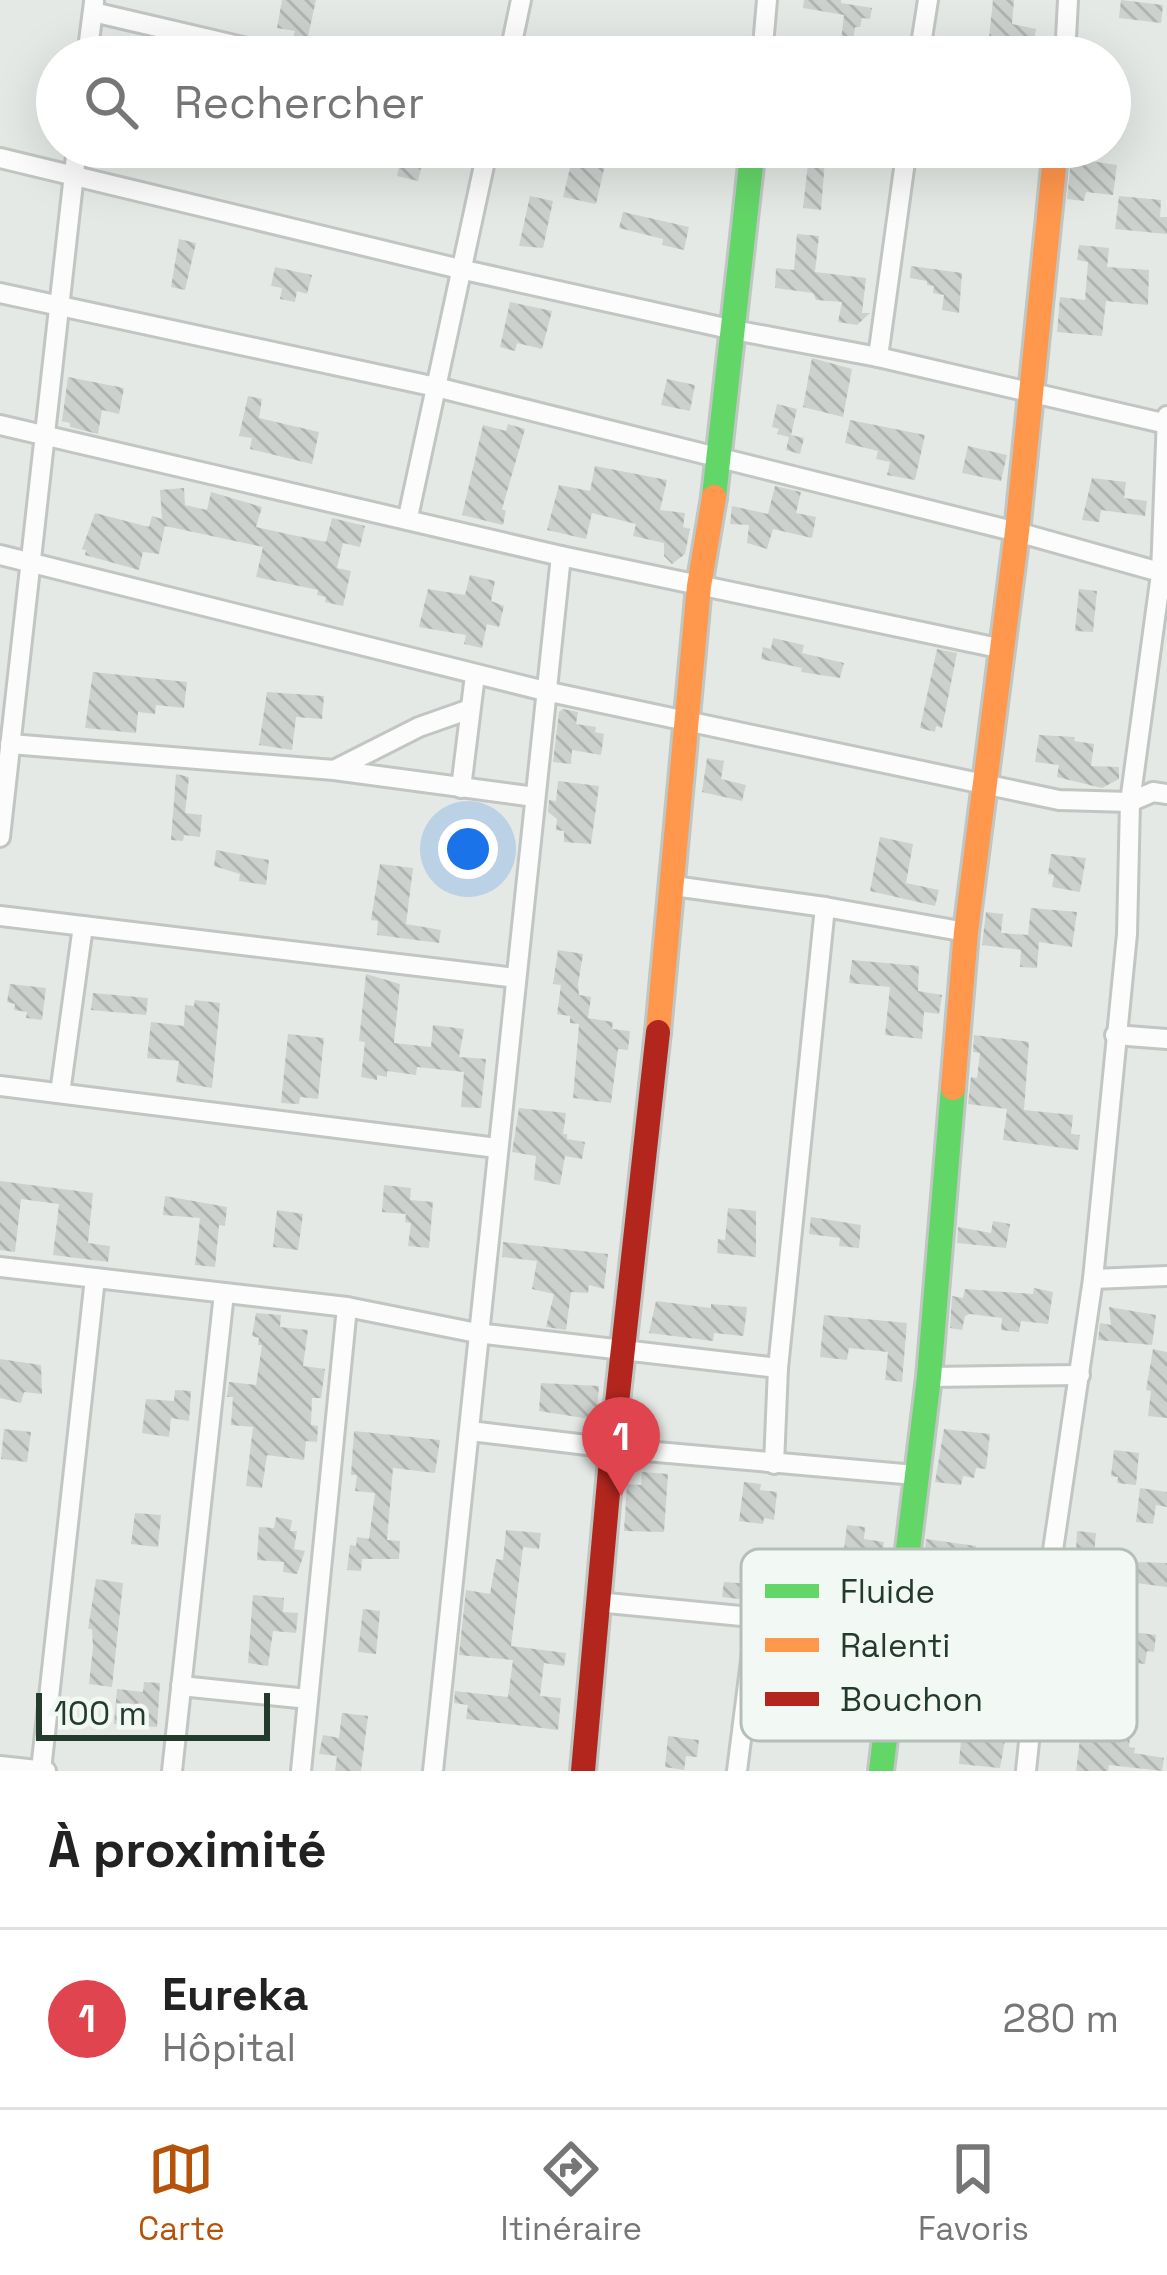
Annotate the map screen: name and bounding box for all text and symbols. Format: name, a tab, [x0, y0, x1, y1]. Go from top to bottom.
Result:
search box	[36, 36, 1131, 168]
icon: search	[78, 69, 144, 135]
text: Rechercher	[174, 74, 424, 131]
your location	[438, 819, 498, 879]
pin: 1	[582, 1397, 660, 1496]
legend	[741, 1549, 1137, 1741]
text: Fluide	[840, 1571, 935, 1613]
text: Ralenti	[840, 1625, 950, 1667]
text: Bouchon	[840, 1679, 983, 1721]
scale bar	[36, 1687, 270, 1740]
text: 100 m	[54, 1693, 147, 1735]
text: À proximité	[48, 1817, 327, 1882]
text: Eureka	[162, 1966, 309, 2023]
text: 1	[78, 1994, 96, 2043]
text: 280 m	[1003, 1994, 1119, 2043]
text: Hôpital	[162, 2023, 296, 2072]
tab: Carte	[138, 2136, 225, 2250]
tab: Itinéraire	[501, 2136, 642, 2250]
tab: Favoris	[918, 2136, 1029, 2250]

